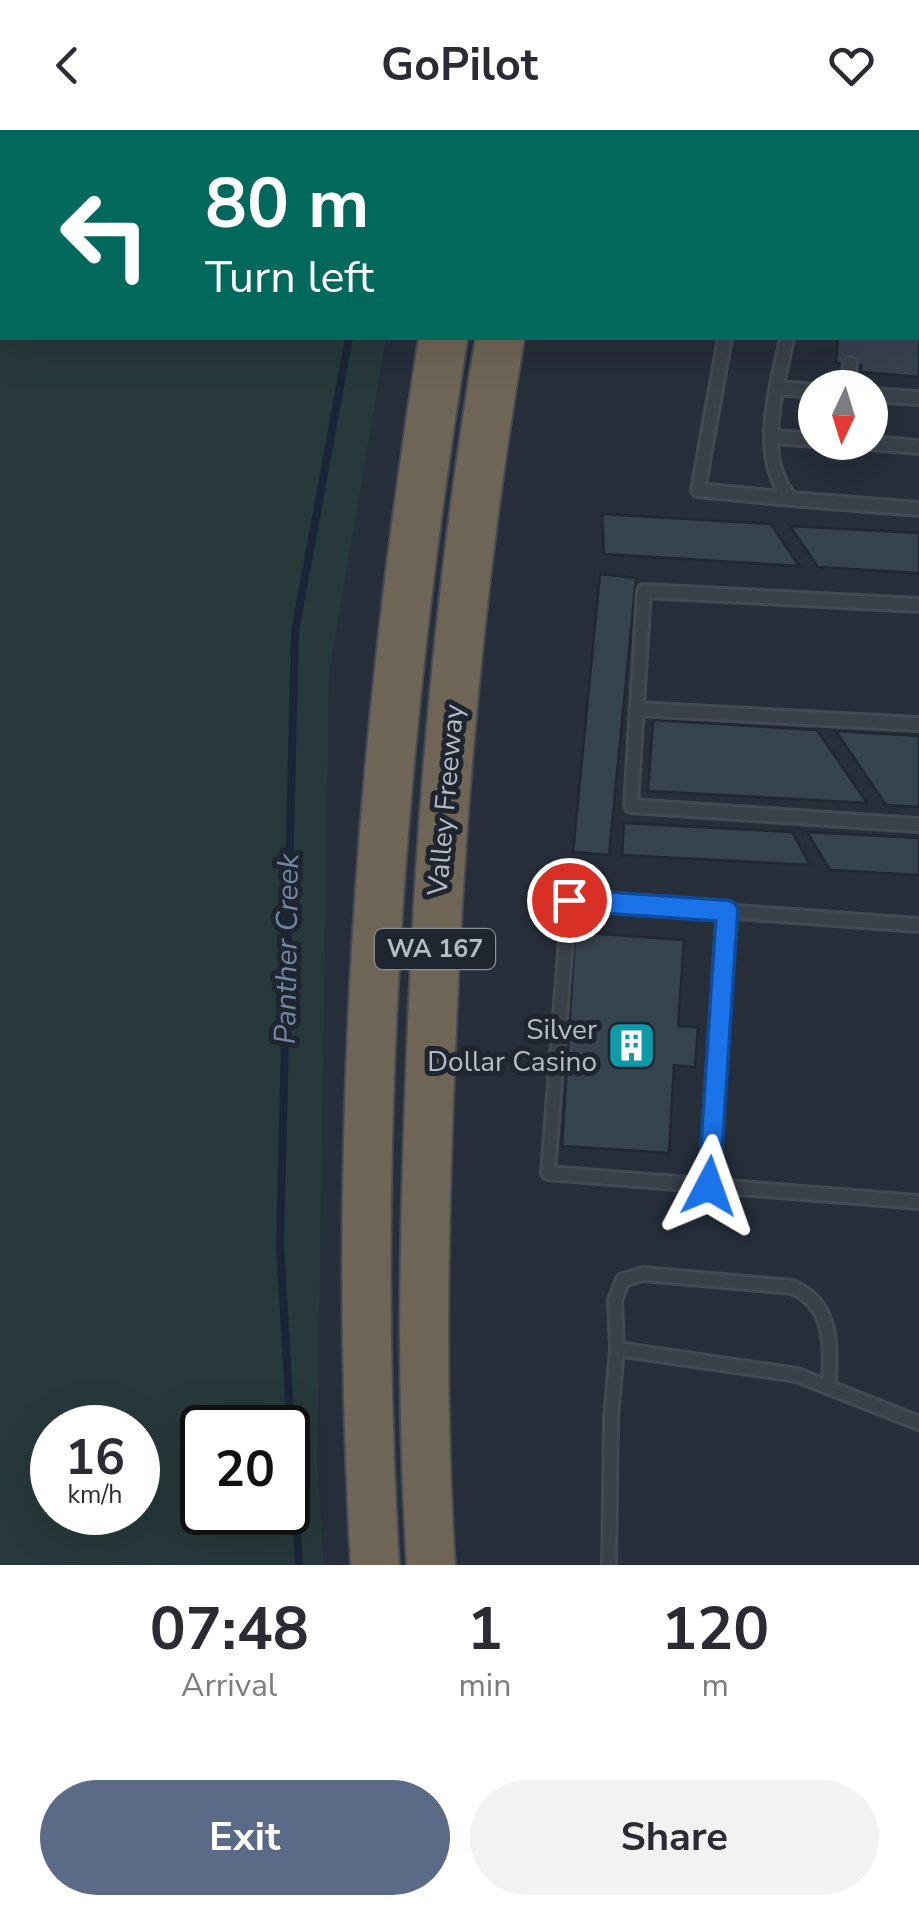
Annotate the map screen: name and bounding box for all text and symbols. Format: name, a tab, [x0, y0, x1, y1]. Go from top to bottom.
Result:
text: GoPilot	[381, 35, 538, 96]
icon: back	[40, 38, 95, 93]
icon: heart	[824, 38, 879, 93]
text: 80 m	[205, 156, 369, 252]
icon: left	[40, 170, 170, 300]
text: Turn left	[205, 247, 374, 308]
north arrow	[798, 370, 888, 460]
map controls	[798, 370, 888, 460]
street label: Valley Freeway	[419, 702, 473, 898]
water label: Panther Creek	[265, 852, 309, 1045]
pin	[527, 858, 612, 943]
icon: arrive	[542, 873, 597, 928]
road number: WA 167	[375, 929, 495, 969]
place label: Silver Dollar Casino	[427, 1011, 597, 1081]
building icon: Silver Dollar Casino	[606, 1020, 658, 1072]
position arrow	[657, 1134, 761, 1238]
speed limit sign: 20	[180, 1405, 310, 1535]
text: 16	[65, 1423, 125, 1492]
text: km/h	[67, 1478, 123, 1512]
text: 07:48	[150, 1588, 309, 1670]
text: 1	[467, 1588, 503, 1670]
text: 120	[661, 1588, 769, 1670]
text: Arrival	[181, 1664, 277, 1707]
text: min	[458, 1664, 511, 1707]
text: m	[701, 1664, 729, 1707]
button: Exit	[40, 1780, 450, 1895]
button: Share	[470, 1780, 879, 1895]

